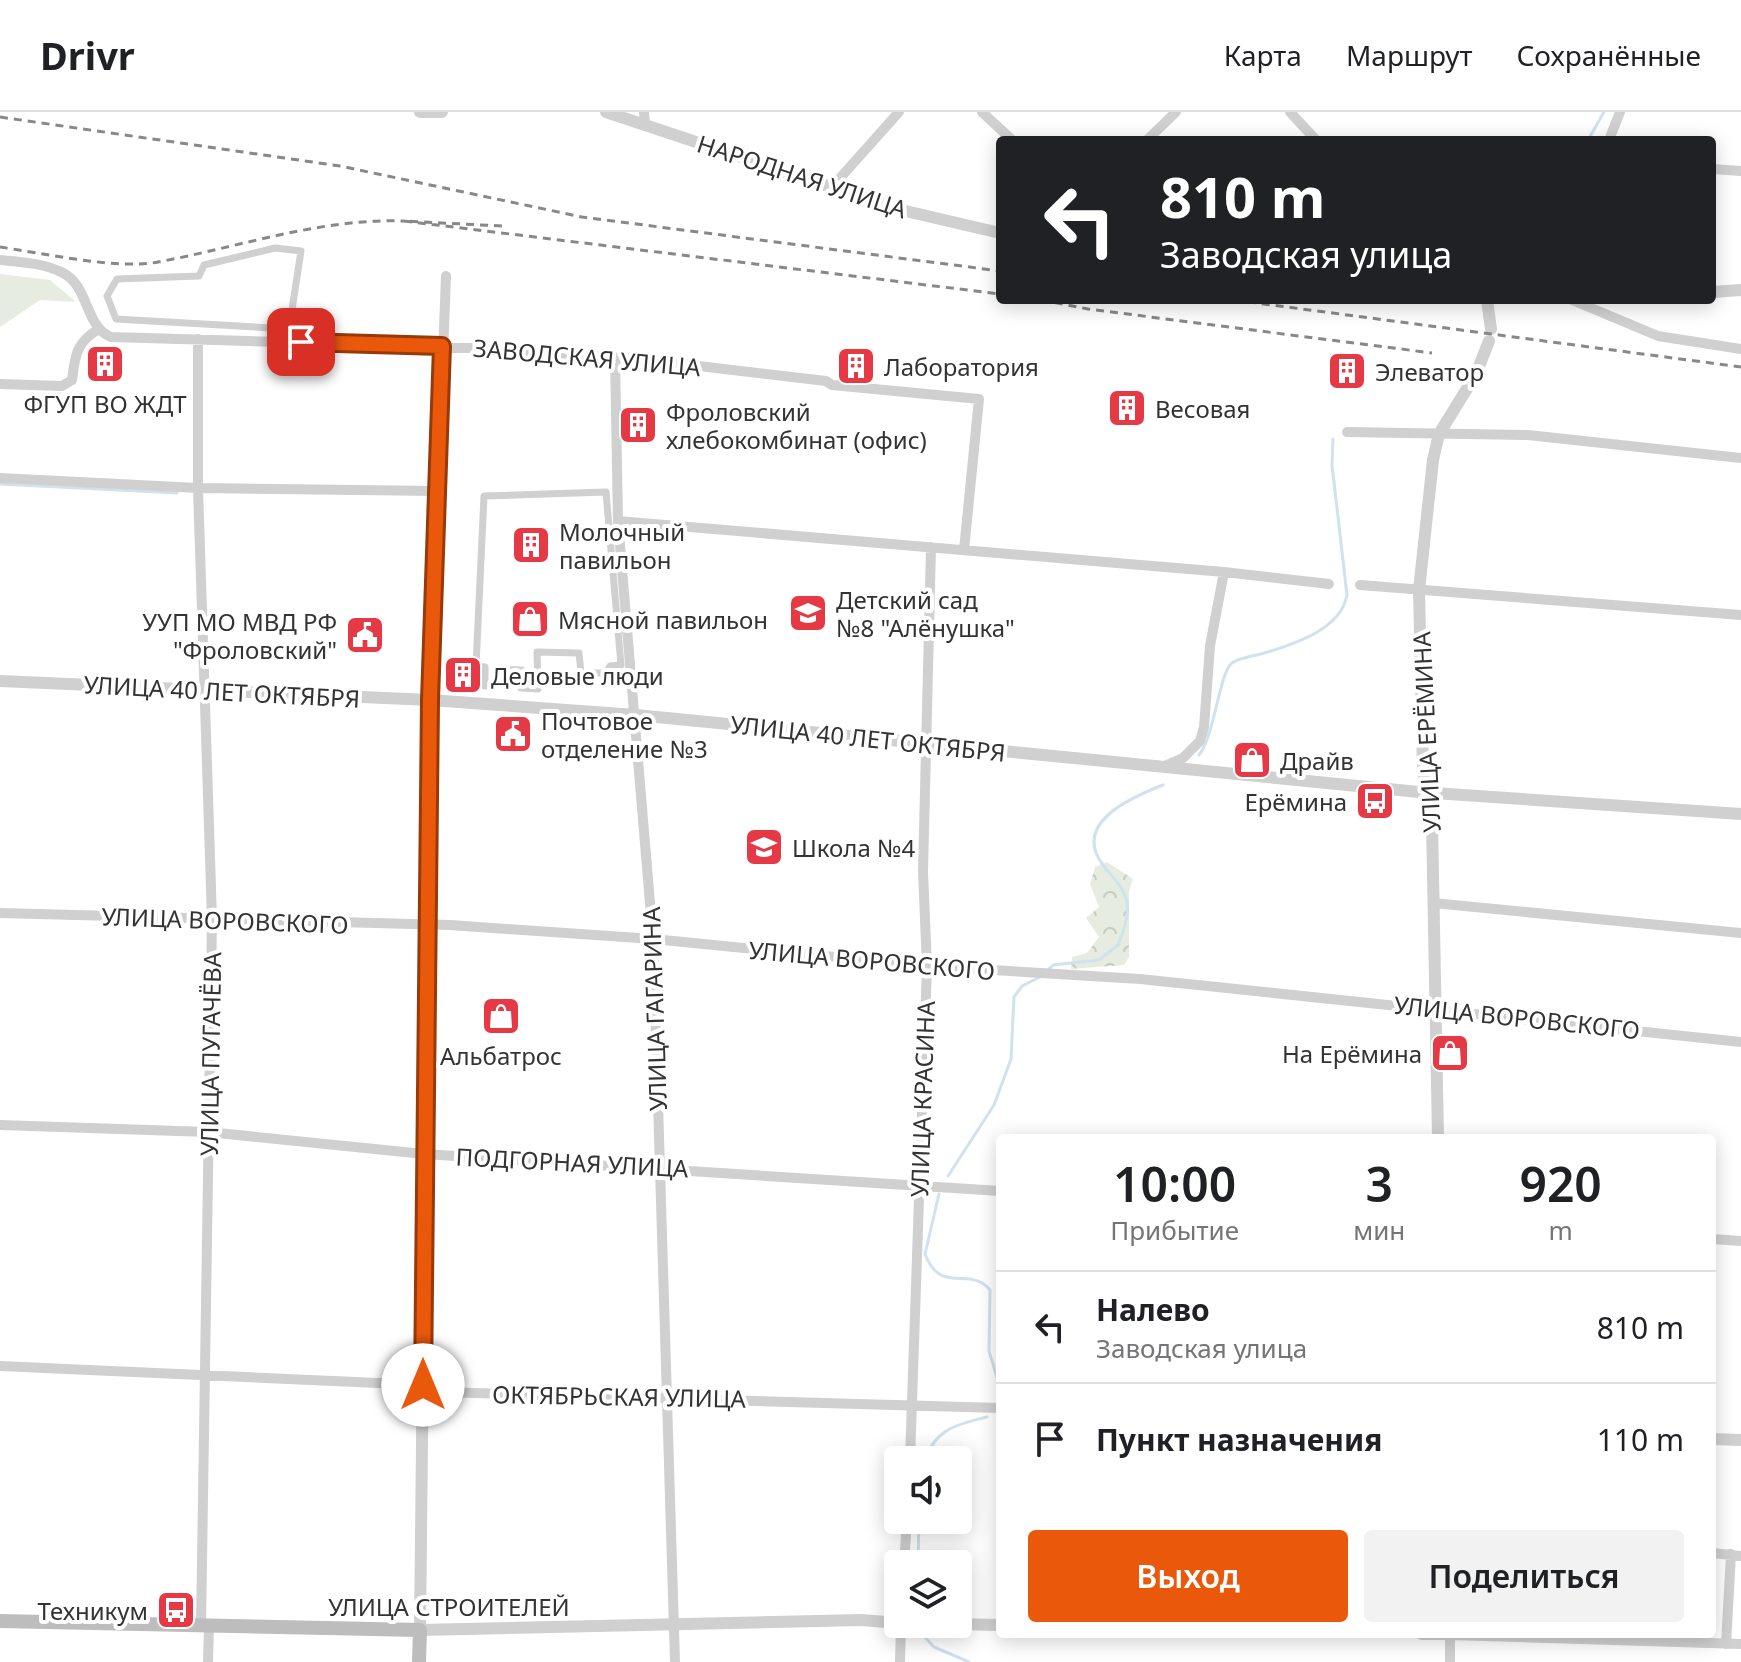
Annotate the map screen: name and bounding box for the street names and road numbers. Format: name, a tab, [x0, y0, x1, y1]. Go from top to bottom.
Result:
street label: НАРОДНАЯ УЛИЦА	[693, 127, 912, 226]
street label: ЗАВОДСКАЯ УЛИЦА	[472, 331, 703, 383]
street label: УЛИЦА ЕРЁМИНА	[1404, 630, 1448, 833]
street label: УЛИЦА 40 ЛЕТ ОКТЯБРЯ	[83, 667, 361, 715]
street label: УЛИЦА 40 ЛЕТ ОКТЯБРЯ	[729, 707, 1007, 769]
street label: УЛИЦА ВОРОВСКОГО	[101, 899, 349, 941]
street label: УЛИЦА ГАГАРИНА	[634, 906, 674, 1112]
street label: УЛИЦА ВОРОВСКОГО	[747, 933, 997, 987]
street label: УЛИЦА ПУГАЧЁВА	[192, 951, 228, 1156]
street label: УЛИЦА ВОРОВСКОГО	[1392, 988, 1642, 1046]
street label: УЛИЦА КРАСИНА	[902, 999, 942, 1198]
street label: ПОДГОРНАЯ УЛИЦА	[455, 1139, 690, 1185]
street label: ОКТЯБРЬСКАЯ УЛИЦА	[492, 1377, 747, 1415]
street label: УЛИЦА СТРОИТЕЛЕЙ	[328, 1590, 570, 1623]

